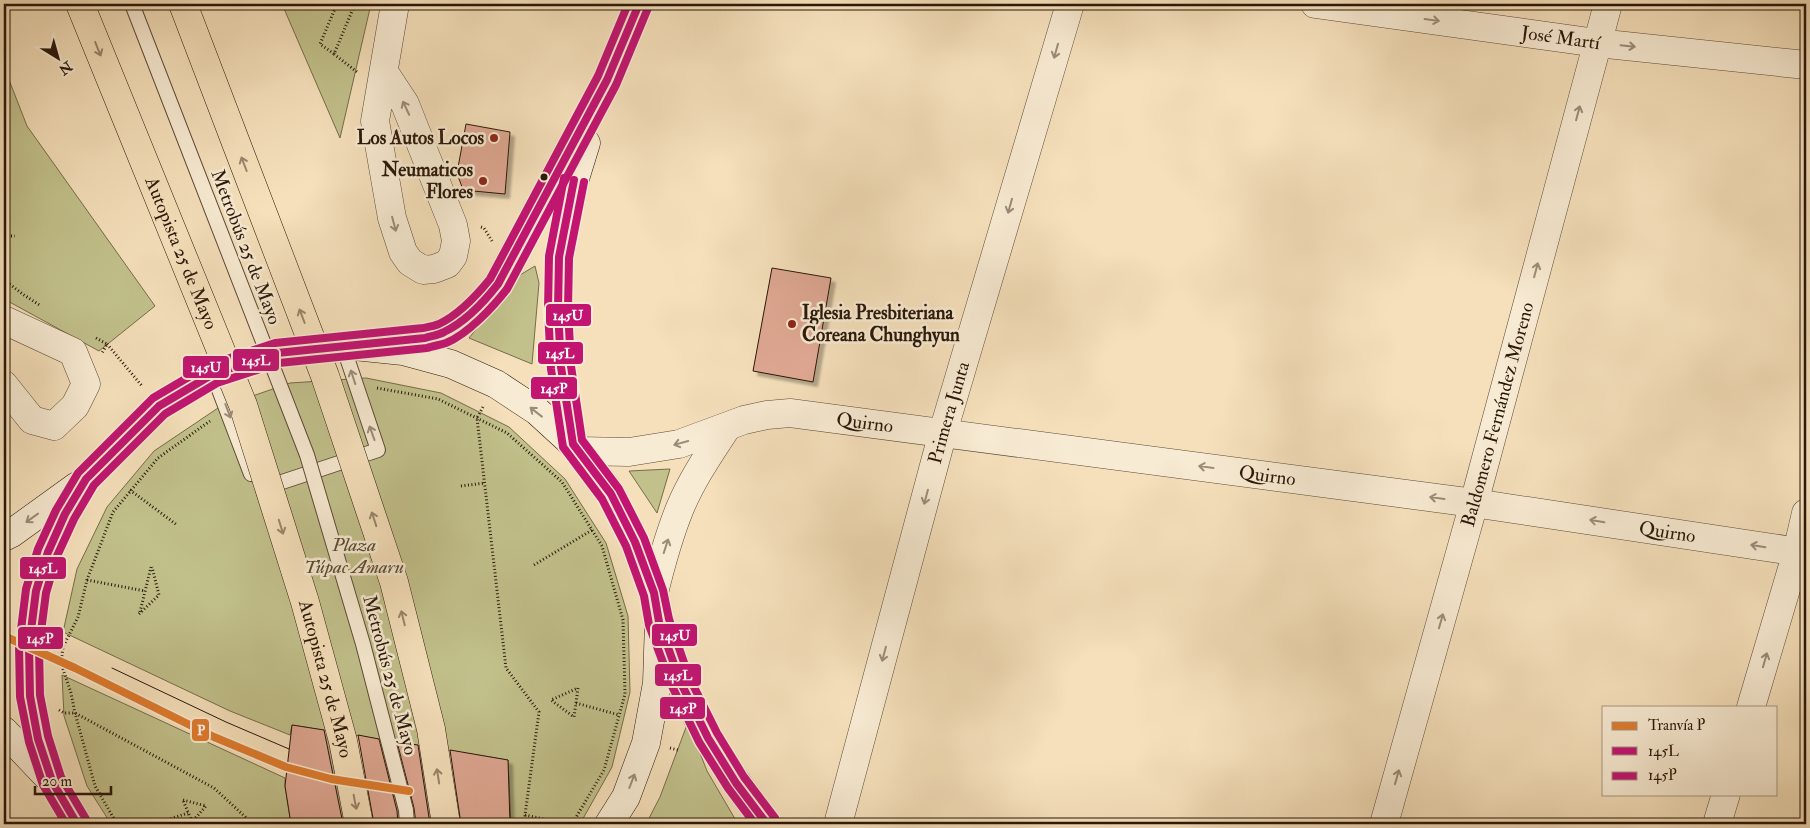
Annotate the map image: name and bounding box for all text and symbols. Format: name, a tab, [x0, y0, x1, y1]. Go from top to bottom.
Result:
one-way arrow	[1424, 15, 1440, 25]
street label: José Martí	[1519, 21, 1603, 55]
north arrow	[32, 32, 82, 82]
one-way arrow	[94, 41, 103, 56]
one-way arrow	[1620, 41, 1636, 51]
one-way arrow	[1050, 42, 1060, 58]
text: N	[55, 57, 76, 79]
one-way arrow	[401, 101, 410, 116]
one-way arrow	[1574, 105, 1584, 121]
place label: Los Autos Locos	[357, 126, 484, 150]
marker: Los Autos Locos	[488, 132, 500, 144]
one-way arrow	[239, 157, 248, 172]
place label: Neumaticos Flores	[381, 158, 473, 204]
street label: Metrobús 25 de Mayo	[205, 166, 287, 328]
street label: Autopista 25 de Mayo	[139, 172, 223, 333]
unlabelled marker	[539, 172, 549, 182]
marker: Neumaticos Flores	[477, 175, 489, 187]
one-way arrow	[1004, 198, 1014, 214]
one-way arrow	[390, 215, 400, 231]
one-way arrow	[1532, 262, 1542, 278]
street label: Baldomero Fernández Moreno	[1456, 299, 1539, 530]
place label: Iglesia Presbiteriana Coreana Chunghyun	[802, 301, 960, 348]
line badge: 145U	[545, 303, 592, 327]
text: 145U	[553, 307, 583, 324]
one-way arrow	[297, 309, 306, 324]
marker: Iglesia Presbiteriana Coreana Chunghyun	[786, 318, 798, 330]
line badge: 145L	[537, 341, 584, 365]
text: 145L	[546, 345, 575, 362]
line badge: 145L	[232, 348, 280, 372]
text: 145L	[242, 352, 271, 369]
line badge: 145U	[182, 355, 230, 379]
text: 145U	[191, 359, 221, 376]
street label: Primera Junta	[923, 359, 975, 467]
one-way arrow	[348, 370, 357, 385]
line badge: 145P	[530, 376, 578, 400]
text: 145P	[541, 380, 568, 397]
one-way arrow	[224, 403, 233, 419]
one-way arrow	[530, 406, 543, 417]
street label: Quirno	[835, 407, 895, 438]
one-way arrow	[367, 426, 376, 441]
one-way arrow	[673, 438, 689, 448]
street label: Quirno	[1238, 460, 1297, 491]
one-way arrow	[1198, 462, 1214, 472]
one-way arrow	[921, 489, 930, 505]
one-way arrow	[1429, 493, 1445, 503]
one-way arrow	[369, 511, 378, 527]
one-way arrow	[26, 513, 39, 524]
one-way arrow	[1590, 516, 1606, 526]
street label: Quirno	[1637, 516, 1697, 548]
one-way arrow	[277, 519, 287, 535]
park label: Plaza Túpac Amaru	[304, 533, 404, 579]
one-way arrow	[662, 538, 672, 554]
one-way arrow	[1750, 540, 1766, 550]
line badge: 145L	[19, 556, 67, 580]
text: 145L	[29, 560, 58, 577]
street label: Metrobús 25 de Mayo	[357, 592, 423, 758]
street label: Autopista 25 de Mayo	[293, 596, 358, 760]
one-way arrow	[398, 610, 407, 626]
one-way arrow	[1437, 613, 1446, 629]
line badge: 145U	[651, 623, 698, 647]
line badge: 145P	[17, 626, 64, 650]
text: 145U	[660, 627, 690, 644]
text: 145P	[27, 630, 54, 647]
one-way arrow	[878, 645, 888, 661]
one-way arrow	[1761, 652, 1770, 668]
line badge: 145L	[654, 663, 702, 687]
text: 145L	[664, 667, 693, 684]
line badge: 145P	[659, 696, 706, 720]
text: 145P	[670, 700, 697, 717]
legend	[1602, 706, 1778, 796]
text: Tranvía P	[1648, 716, 1706, 735]
line badge: P	[191, 718, 210, 742]
text: P	[197, 722, 206, 739]
text: 145L	[1648, 742, 1679, 761]
scale bar	[35, 763, 111, 795]
text: 145P	[1648, 766, 1677, 785]
one-way arrow	[433, 768, 443, 784]
one-way arrow	[1393, 770, 1402, 786]
text: 20 m	[42, 772, 72, 791]
one-way arrow	[628, 774, 637, 789]
one-way arrow	[351, 794, 360, 810]

